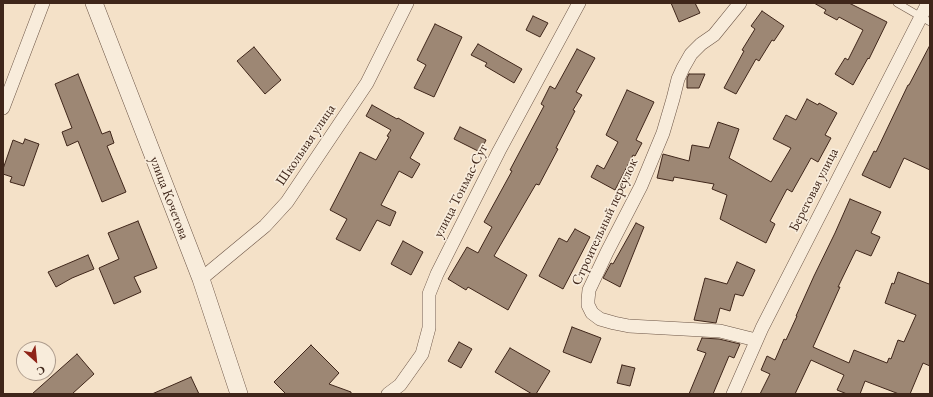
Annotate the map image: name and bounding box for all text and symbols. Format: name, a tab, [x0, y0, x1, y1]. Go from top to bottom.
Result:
street label: Школьная улица	[273, 101, 339, 189]
street label: улица Тонмас-Суг	[430, 142, 492, 240]
street label: Береговая улица	[786, 145, 842, 235]
street label: улица Кочетова	[146, 154, 192, 242]
street label: Строительный переулок	[568, 156, 642, 288]
north arrow	[16, 341, 56, 381]
text: С	[34, 363, 48, 379]

